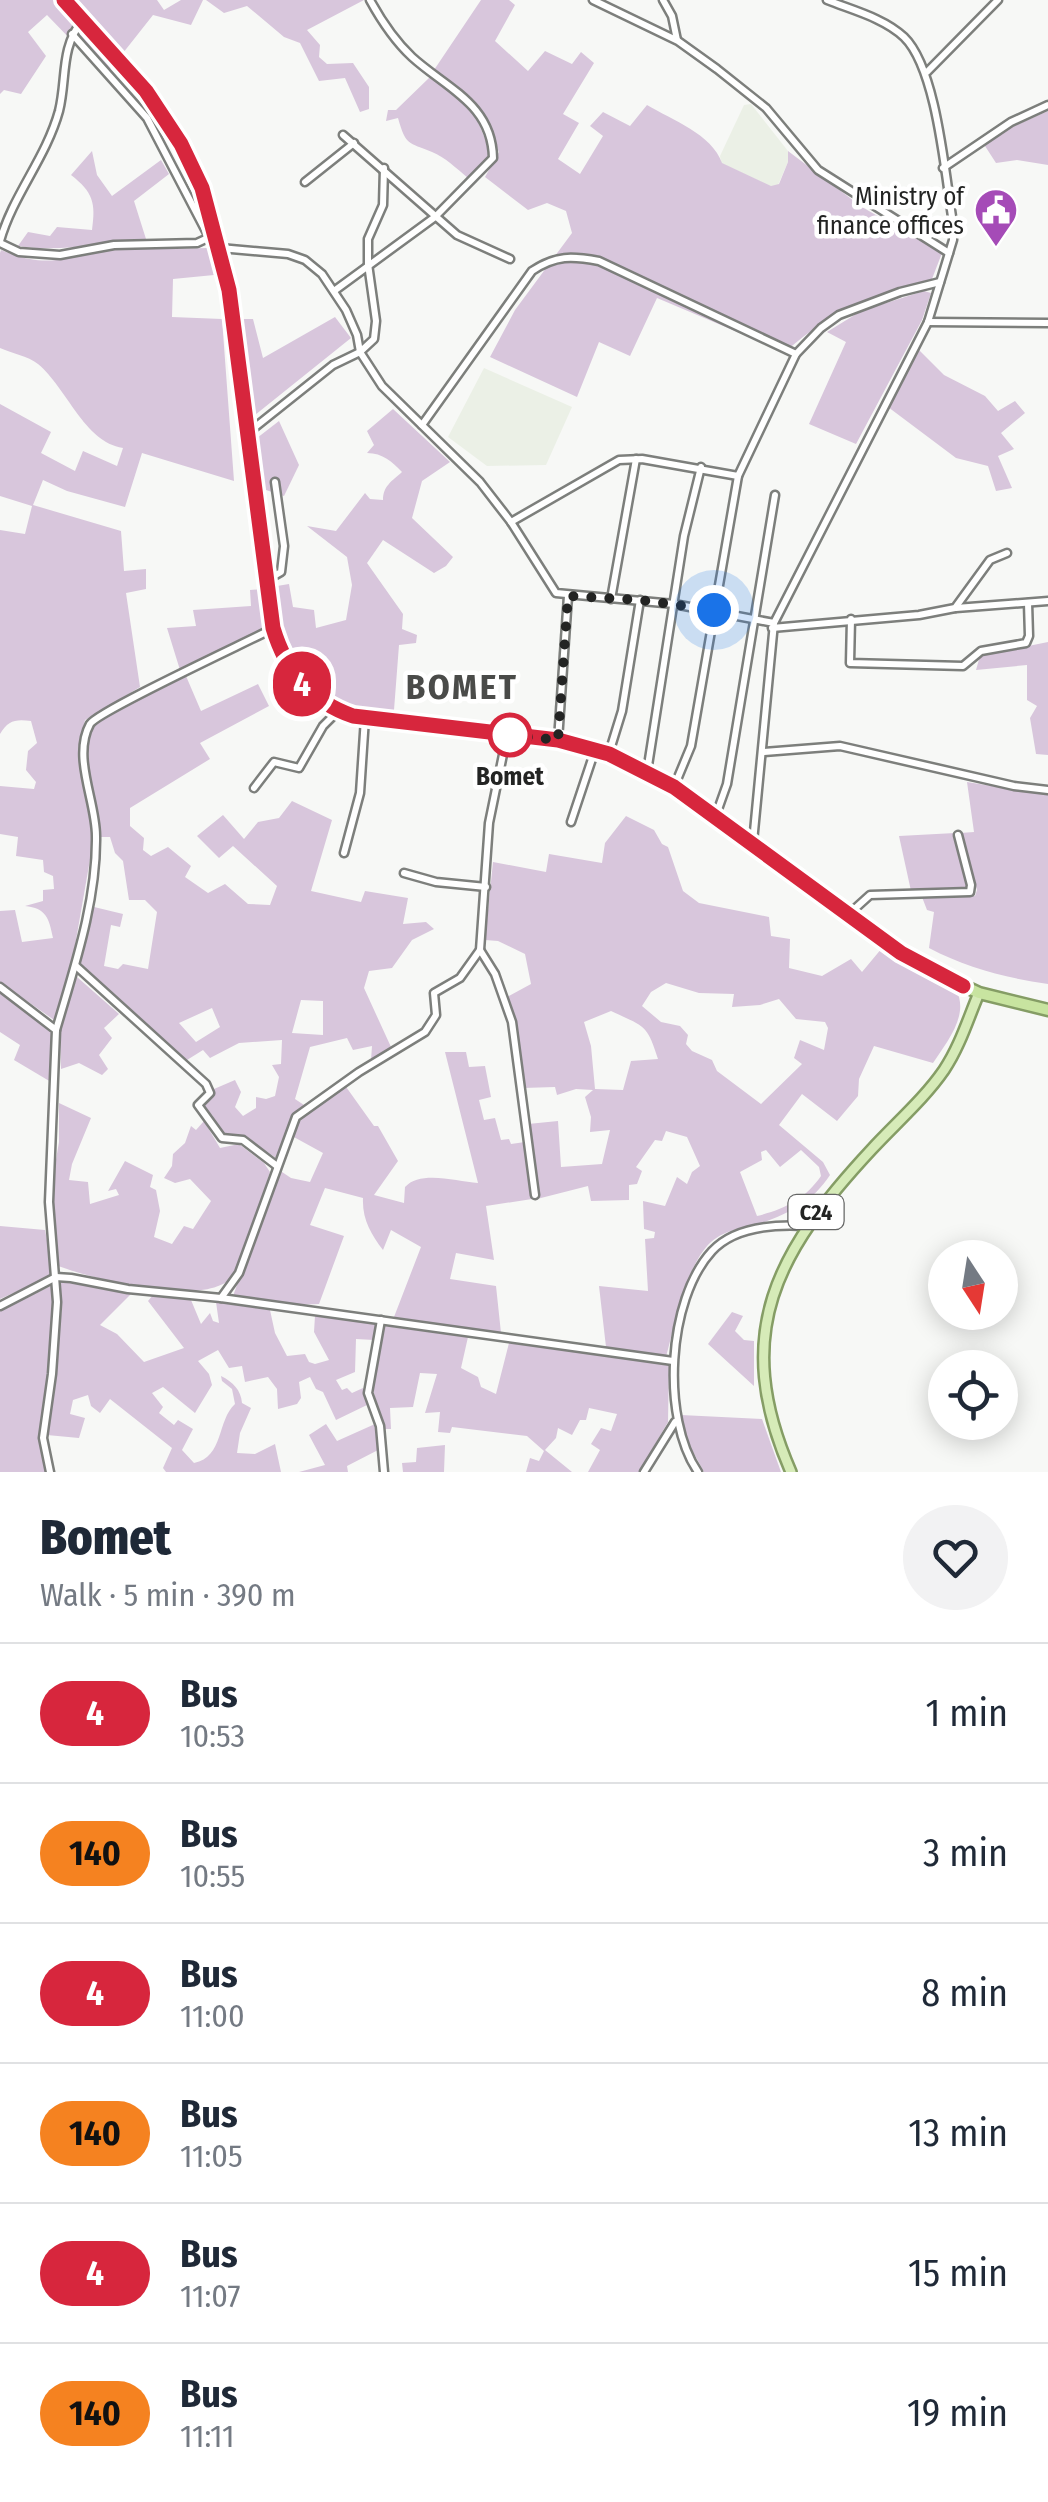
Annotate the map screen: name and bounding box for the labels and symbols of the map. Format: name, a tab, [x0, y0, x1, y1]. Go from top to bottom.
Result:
place label: Ministry of finance offices	[817, 182, 966, 241]
public building icon: Ministry of finance offices	[973, 187, 1019, 248]
your location	[689, 585, 739, 635]
line badge: 4	[270, 652, 334, 716]
district label: BOMET	[406, 666, 518, 708]
marker: Bomet	[489, 714, 531, 756]
place label: Bomet	[476, 762, 545, 792]
road number: C24	[788, 1195, 844, 1229]
north arrow	[928, 1240, 1018, 1330]

